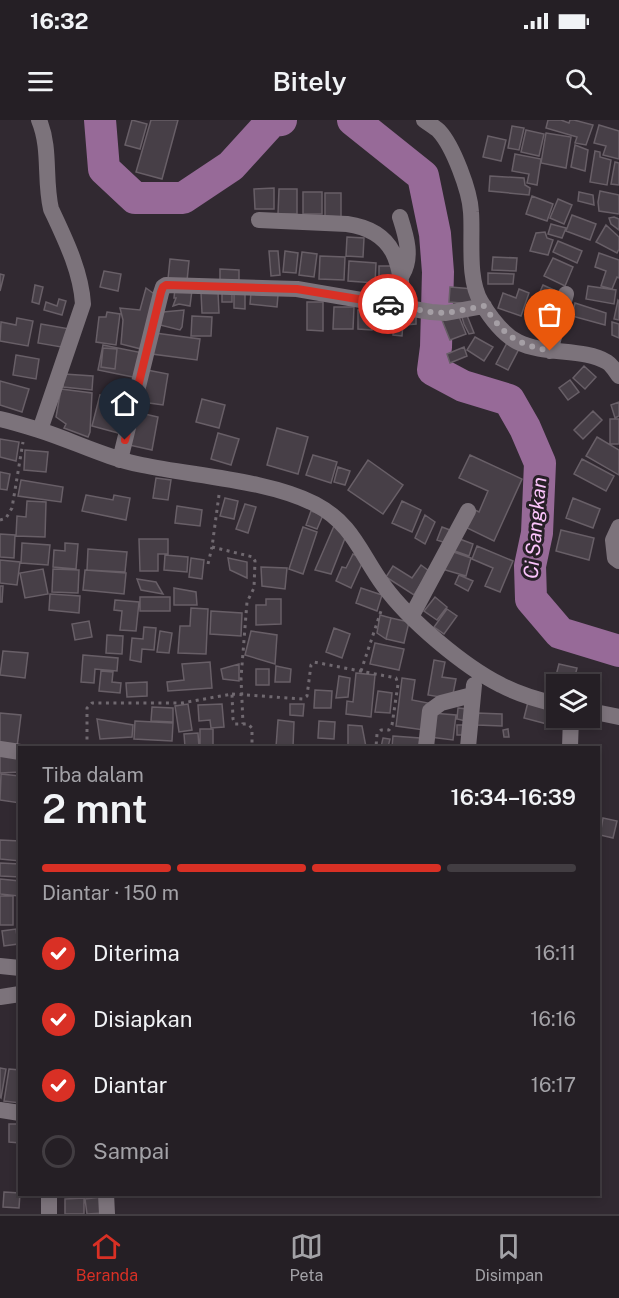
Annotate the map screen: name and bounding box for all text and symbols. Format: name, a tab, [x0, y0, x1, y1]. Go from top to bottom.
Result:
text: 16:32	[30, 8, 88, 34]
icon: menu	[24, 65, 57, 98]
text: Bitely	[272, 65, 347, 97]
icon: search	[562, 65, 595, 98]
courier	[358, 274, 418, 334]
icon: car	[372, 288, 405, 321]
pin	[524, 289, 575, 351]
icon: bag	[533, 298, 566, 331]
pin	[99, 378, 150, 440]
icon: home	[108, 387, 141, 420]
water label: Ci Sangkan	[519, 476, 551, 580]
map controls	[546, 674, 600, 728]
button: layers	[546, 674, 600, 728]
text: Tiba dalam	[42, 763, 144, 787]
text: 16:34–16:39	[451, 784, 576, 810]
text: 2 mnt	[42, 786, 147, 832]
text: Diantar · 150 m	[42, 881, 179, 905]
icon: check	[42, 937, 75, 970]
text: Diterima	[93, 940, 180, 966]
text: 16:11	[535, 941, 576, 965]
icon: check	[42, 1003, 75, 1036]
text: Disiapkan	[93, 1006, 192, 1032]
text: 16:16	[530, 1007, 576, 1031]
icon: check	[42, 1069, 75, 1102]
text: Diantar	[93, 1072, 167, 1098]
text: 16:17	[531, 1073, 576, 1097]
text: Sampai	[93, 1138, 169, 1164]
tab: Beranda	[76, 1230, 138, 1285]
tab: Peta	[289, 1230, 323, 1285]
tab: Disimpan	[475, 1230, 543, 1285]

